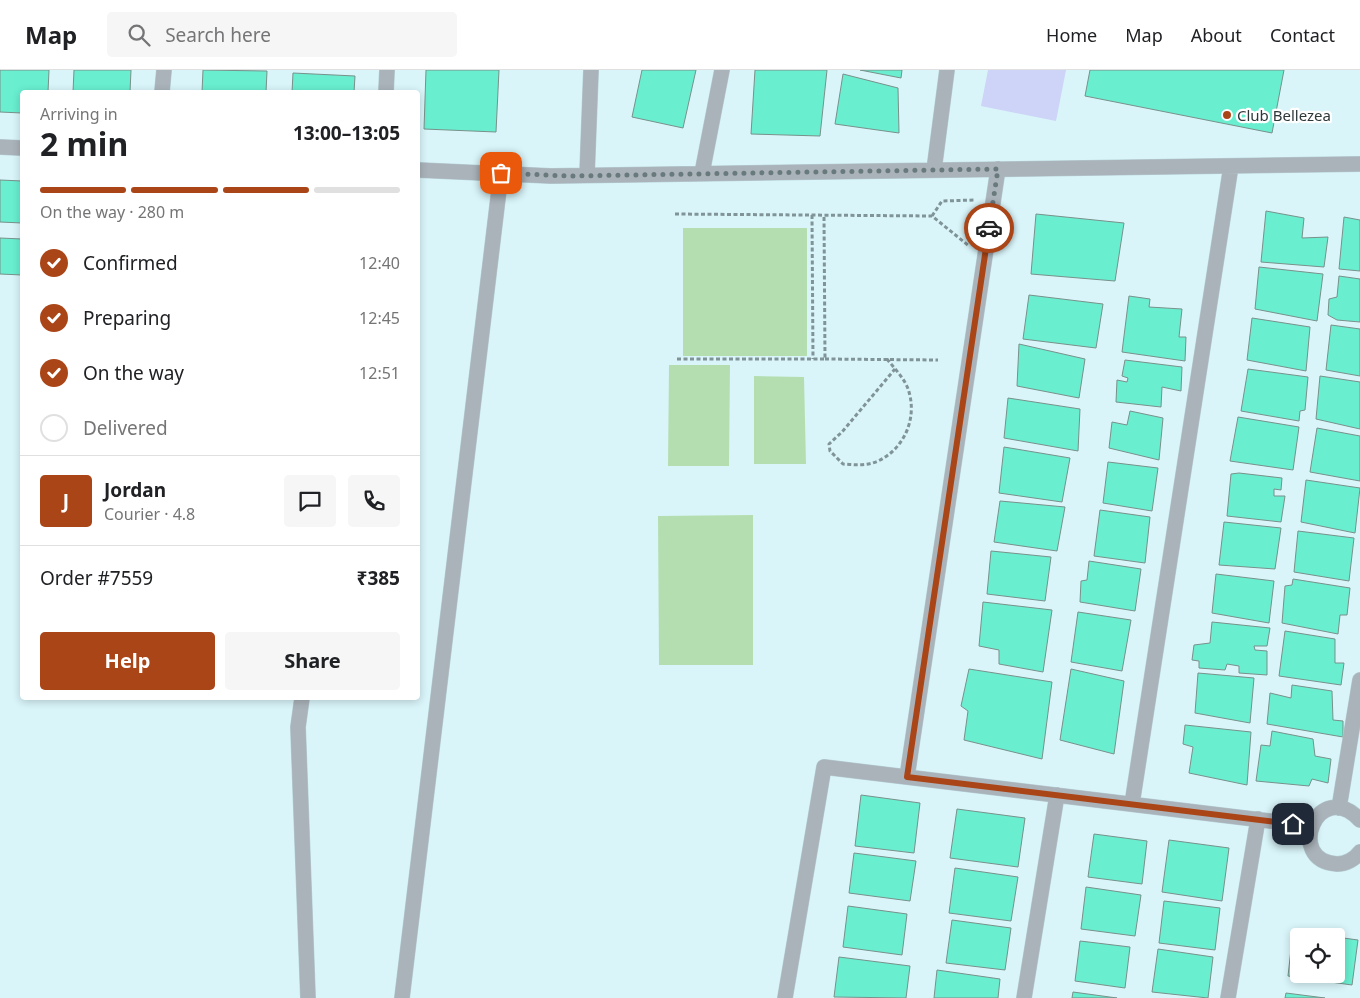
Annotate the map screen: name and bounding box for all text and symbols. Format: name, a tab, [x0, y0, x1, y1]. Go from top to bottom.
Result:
search box	[107, 12, 457, 57]
text: Map	[25, 18, 77, 51]
icon: search	[125, 21, 153, 49]
text: Search here	[165, 22, 271, 48]
text: Home	[1046, 23, 1097, 47]
text: Map	[1125, 23, 1163, 47]
text: About	[1191, 23, 1242, 47]
text: Contact	[1270, 23, 1335, 47]
text: Arriving in	[40, 103, 118, 125]
place label: Club Bellezea	[1237, 105, 1331, 125]
marker: Club Bellezea	[1221, 109, 1233, 121]
text: 13:00–13:05	[293, 120, 400, 146]
text: 2 min	[40, 122, 128, 165]
pin	[480, 152, 522, 194]
icon: bag	[487, 159, 515, 187]
text: On the way · 280 m	[40, 201, 184, 223]
courier	[964, 203, 1014, 253]
icon: car	[975, 214, 1003, 242]
icon: check	[40, 249, 68, 277]
text: Confirmed	[83, 250, 178, 276]
text: 12:40	[359, 252, 400, 274]
icon: check	[40, 304, 68, 332]
text: Preparing	[83, 305, 171, 331]
text: 12:45	[359, 307, 400, 329]
icon: check	[40, 359, 68, 387]
text: On the way	[83, 360, 184, 386]
text: 12:51	[359, 362, 400, 384]
text: Delivered	[83, 415, 168, 441]
button: chat	[284, 475, 336, 527]
button: phone	[348, 475, 400, 527]
text: Jordan	[104, 477, 166, 503]
text: J	[63, 488, 69, 514]
text: Courier · 4.8	[104, 503, 195, 525]
text: Order #7559	[40, 565, 153, 591]
text: ₹385	[357, 565, 400, 591]
button: Help	[40, 632, 215, 690]
button: Share	[225, 632, 400, 690]
pin	[1272, 803, 1314, 845]
icon: home	[1279, 810, 1307, 838]
map controls	[1290, 928, 1345, 983]
button: locate	[1290, 928, 1345, 983]

